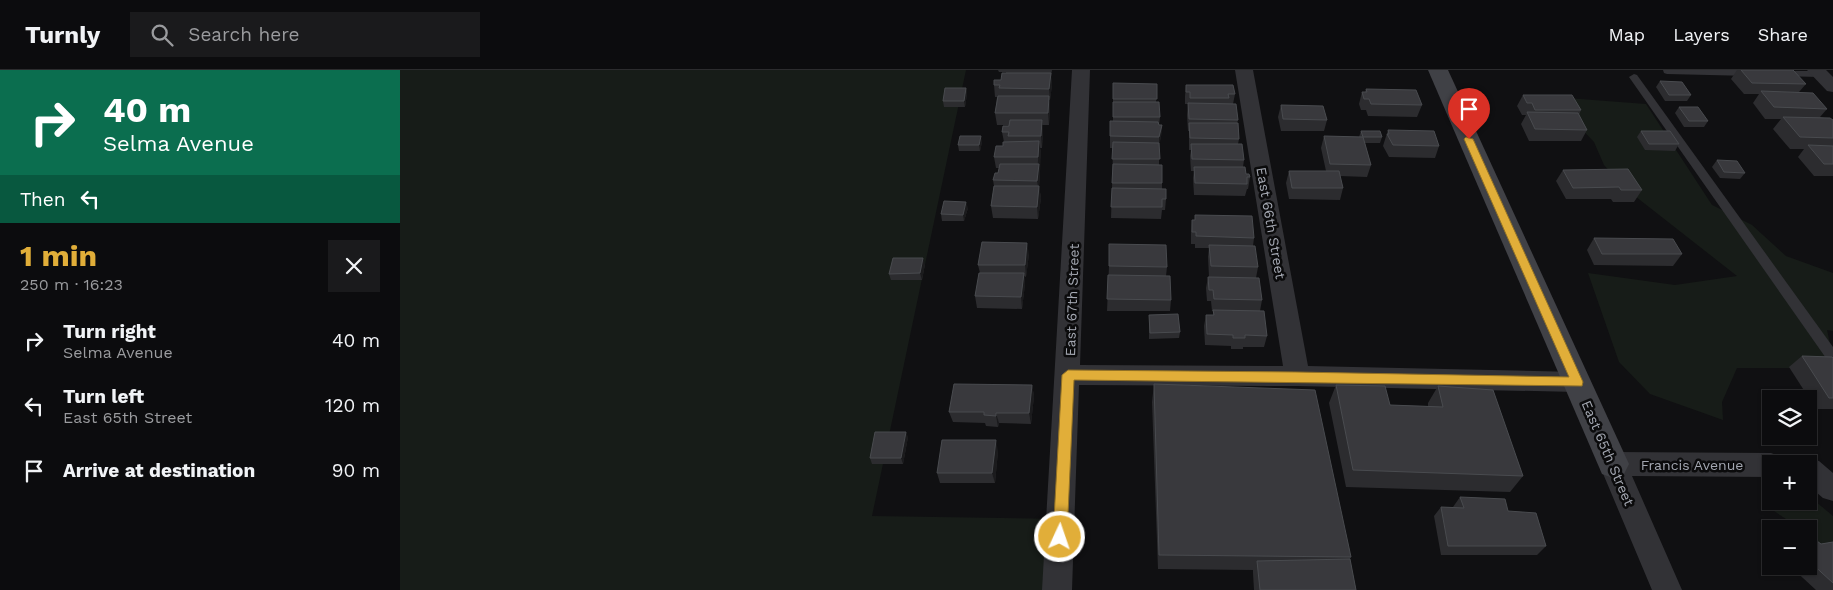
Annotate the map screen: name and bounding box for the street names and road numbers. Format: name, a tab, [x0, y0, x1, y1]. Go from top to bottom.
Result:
street label: East 66th Street	[1253, 166, 1289, 280]
street label: East 67th Street	[1062, 243, 1082, 357]
street label: East 65th Street	[1579, 398, 1637, 508]
street label: Francis Avenue	[1641, 457, 1743, 473]

